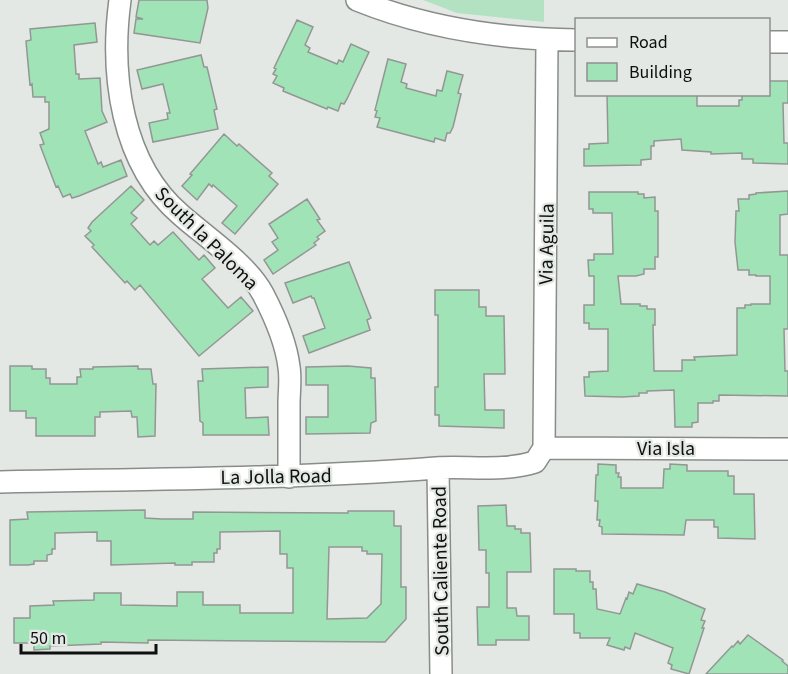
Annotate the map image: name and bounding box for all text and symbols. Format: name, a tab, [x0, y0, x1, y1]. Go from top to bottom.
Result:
legend	[575, 18, 770, 96]
text: Road	[629, 30, 668, 55]
text: Building	[629, 60, 692, 85]
street label: South la Paloma	[148, 181, 264, 297]
street label: Via Aguila	[532, 203, 562, 285]
street label: Via Isla	[637, 435, 695, 463]
street label: La Jolla Road	[220, 462, 332, 492]
street label: South Caliente Road	[426, 486, 456, 656]
scale bar	[21, 617, 156, 655]
text: 50 m	[30, 626, 66, 651]

